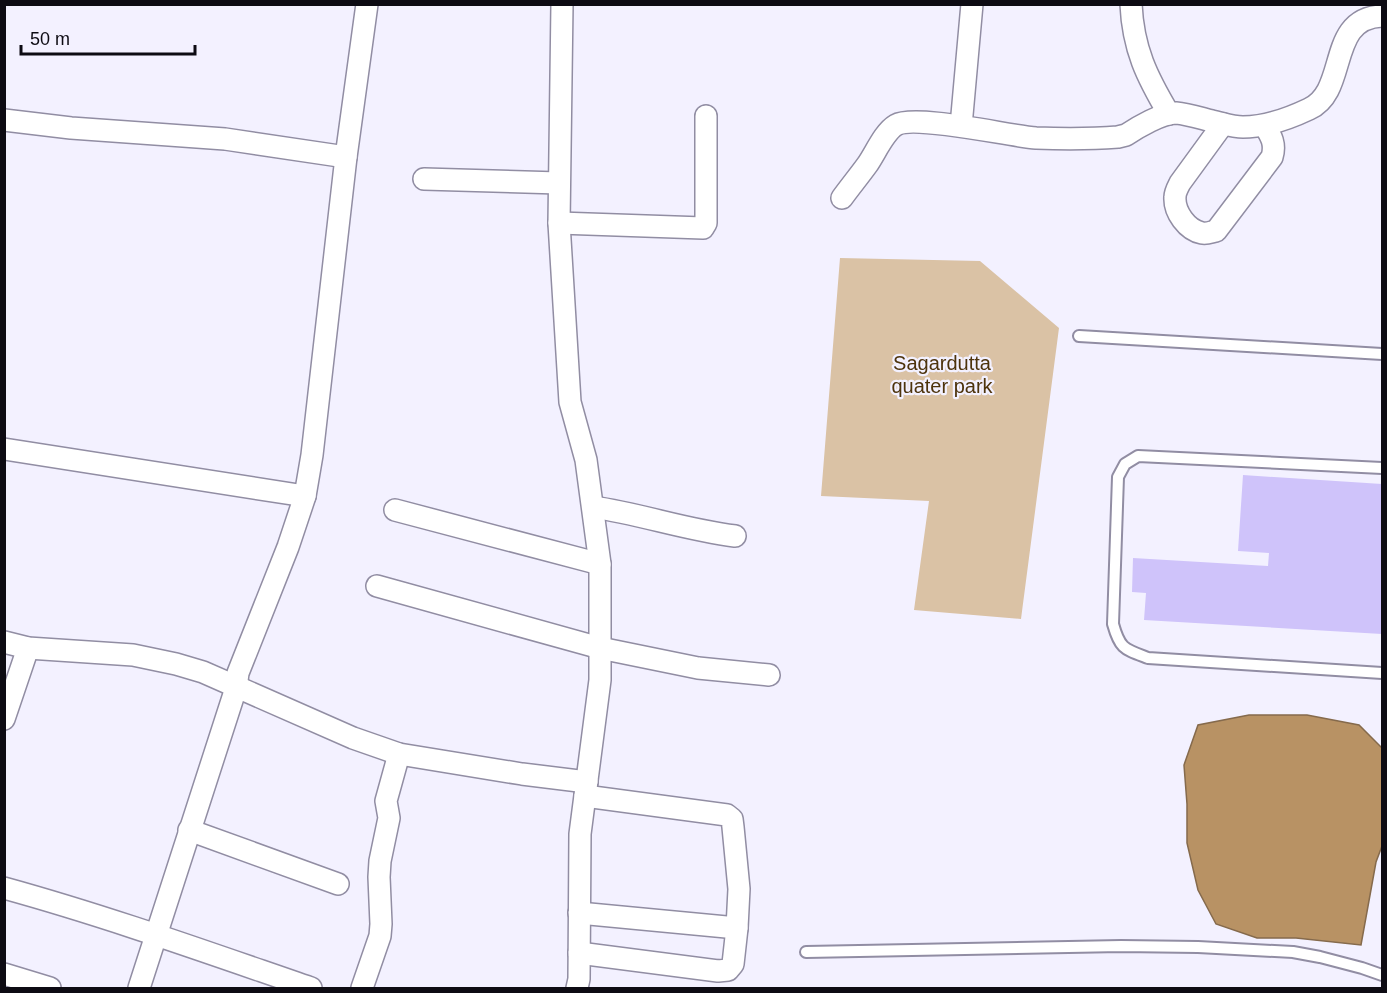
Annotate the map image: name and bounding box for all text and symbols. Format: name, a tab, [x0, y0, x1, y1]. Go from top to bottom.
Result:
scale bar	[21, 18, 195, 56]
text: 50 m	[30, 29, 70, 49]
park label: Sagardutta quater park	[891, 352, 994, 397]

